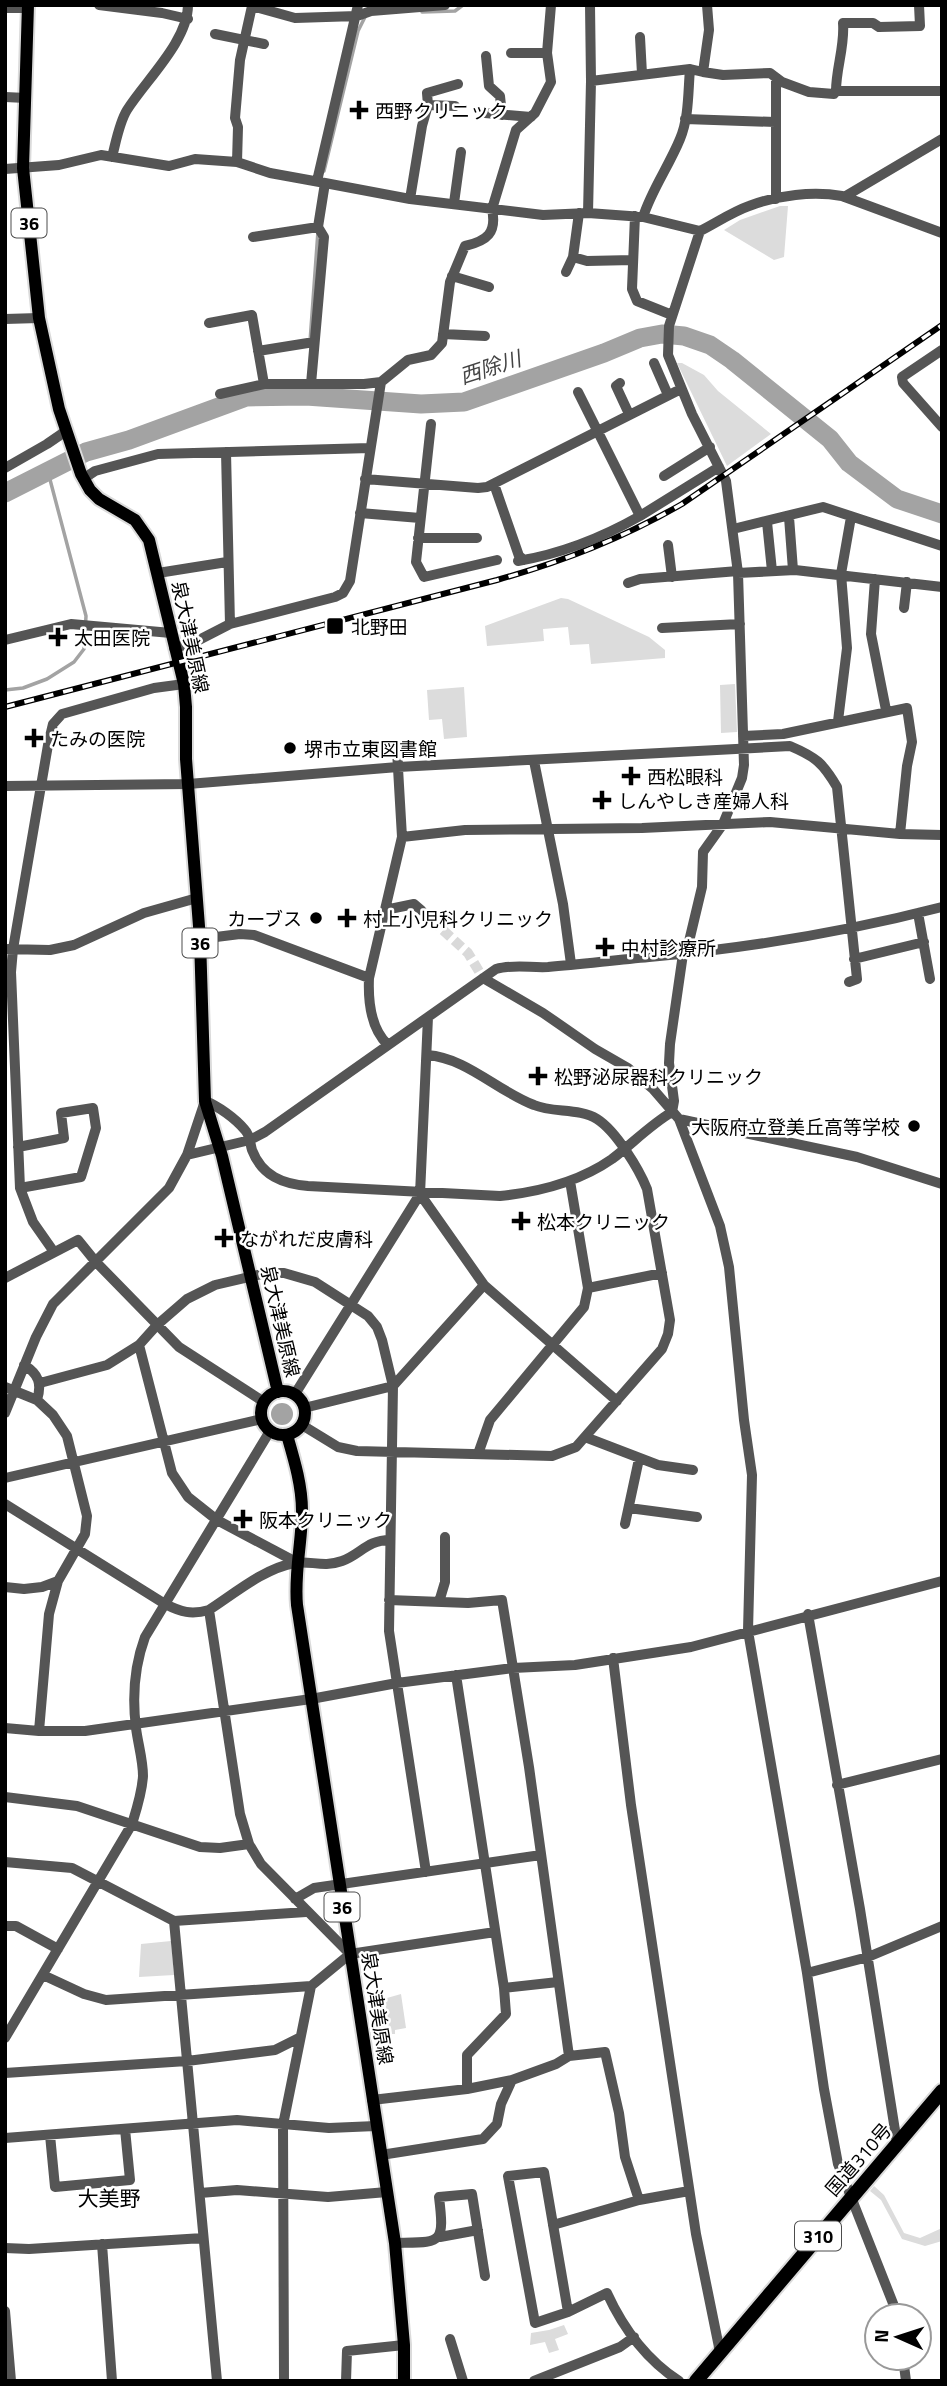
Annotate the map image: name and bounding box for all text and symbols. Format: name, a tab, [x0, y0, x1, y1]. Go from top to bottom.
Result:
place label: 西野クリニック	[375, 96, 508, 125]
marker: 西野クリニック	[349, 100, 369, 120]
road number: 36	[12, 208, 46, 238]
water label: 西除川	[455, 341, 527, 392]
street label: 泉大津美原線	[165, 578, 217, 696]
place label: 北野田	[351, 612, 408, 641]
marker: 北野田	[325, 616, 345, 636]
place label: 太田医院	[74, 623, 150, 652]
marker: 太田医院	[48, 627, 68, 647]
place label: たみの医院	[50, 724, 145, 753]
marker: たみの医院	[24, 728, 44, 748]
place label: 堺市立東図書館	[304, 734, 437, 763]
marker: 堺市立東図書館	[282, 740, 298, 756]
place label: 西松眼科	[647, 762, 723, 791]
marker: 西松眼科	[621, 766, 641, 786]
place label: しんやしき産婦人科	[618, 786, 789, 815]
marker: しんやしき産婦人科	[592, 790, 612, 810]
place label: カーブス	[227, 904, 302, 933]
place label: 村上小児科クリニック	[363, 904, 553, 933]
marker: 村上小児科クリニック	[337, 908, 357, 928]
marker: カーブス	[308, 910, 324, 926]
road number: 36	[182, 928, 218, 958]
place label: 中村診療所	[621, 933, 716, 962]
marker: 中村診療所	[595, 937, 615, 957]
place label: 松野泌尿器科クリニック	[554, 1062, 763, 1091]
marker: 松野泌尿器科クリニック	[528, 1066, 548, 1086]
place label: 大阪府立登美丘高等学校	[691, 1112, 900, 1141]
marker: 大阪府立登美丘高等学校	[906, 1118, 922, 1134]
place label: 松本クリニック	[537, 1207, 670, 1236]
marker: 松本クリニック	[511, 1211, 531, 1231]
place label: ながれだ皮膚科	[240, 1224, 373, 1253]
marker: ながれだ皮膚科	[214, 1228, 234, 1248]
street label: 泉大津美原線	[254, 1262, 308, 1380]
place label: 阪本クリニック	[259, 1505, 392, 1534]
marker: 阪本クリニック	[233, 1509, 253, 1529]
road number: 36	[324, 1893, 360, 1922]
street label: 泉大津美原線	[355, 1949, 401, 2067]
street label: 国道310号	[818, 2116, 898, 2202]
district label: 大美野	[78, 2182, 141, 2214]
road number: 310	[795, 2222, 841, 2250]
north arrow	[863, 2302, 933, 2372]
text: N	[866, 2329, 895, 2343]

